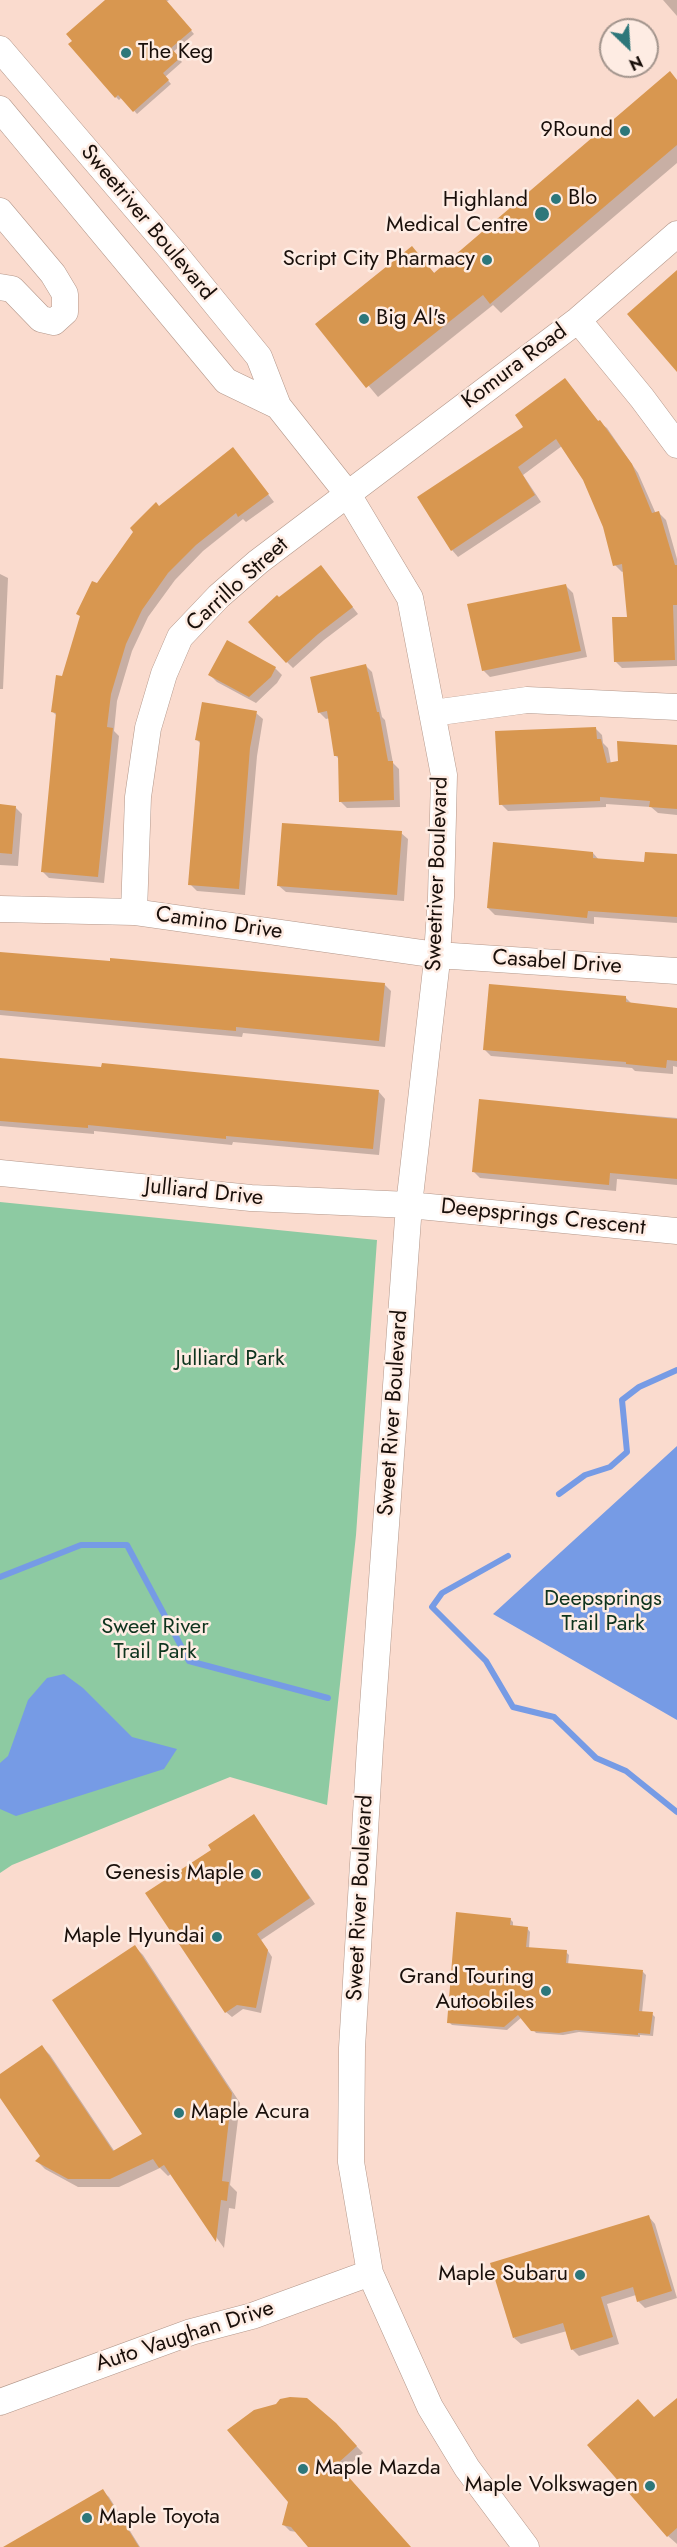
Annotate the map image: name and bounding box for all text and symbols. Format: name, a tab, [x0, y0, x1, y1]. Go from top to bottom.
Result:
north arrow	[599, 18, 659, 78]
place label: The Keg	[138, 40, 213, 66]
marker: The Keg	[119, 46, 133, 60]
text: N	[625, 50, 647, 76]
place label: 9Round	[540, 118, 613, 144]
marker: 9Round	[618, 124, 632, 138]
street label: Sweetriver Boulevard	[74, 140, 220, 306]
place label: Blo	[568, 186, 597, 212]
place label: Highland Medical Centre	[386, 188, 528, 240]
marker: Blo	[549, 192, 563, 206]
marker: Highland Medical Centre	[533, 205, 551, 223]
place label: Script City Pharmacy	[283, 247, 475, 273]
marker: Script City Pharmacy	[480, 253, 494, 267]
place label: Big Al's	[376, 306, 446, 332]
marker: Big Al's	[357, 312, 371, 326]
street label: Komura Road	[457, 319, 573, 415]
street label: Carrillo Street	[182, 532, 294, 638]
street label: Sweetriver Boulevard	[421, 776, 455, 972]
street label: Camino Drive	[154, 902, 284, 946]
street label: Casabel Drive	[491, 945, 623, 981]
street label: Julliard Drive	[144, 1174, 264, 1212]
street label: Deepsprings Crescent	[439, 1194, 647, 1242]
street label: Sweet River Boulevard	[374, 1309, 414, 1517]
park label: Julliard Park	[175, 1347, 285, 1373]
park label: Deepsprings Trail Park	[544, 1587, 662, 1639]
park label: Sweet River Trail Park	[101, 1615, 209, 1666]
street label: Sweet River Boulevard	[342, 1794, 380, 2002]
place label: Genesis Maple	[105, 1861, 244, 1887]
marker: Genesis Maple	[249, 1867, 263, 1881]
place label: Maple Hyundai	[64, 1924, 205, 1950]
marker: Maple Hyundai	[210, 1930, 224, 1944]
place label: Grand Touring Autoobiles	[399, 1965, 534, 2017]
marker: Grand Touring Autoobiles	[539, 1984, 553, 1998]
place label: Maple Acura	[191, 2100, 310, 2126]
marker: Maple Acura	[172, 2106, 186, 2120]
place label: Maple Subaru	[438, 2262, 568, 2288]
marker: Maple Subaru	[573, 2268, 587, 2282]
street label: Auto Vaughan Drive	[93, 2296, 277, 2378]
place label: Maple Mazda	[315, 2456, 441, 2482]
marker: Maple Mazda	[296, 2462, 310, 2476]
place label: Maple Volkswagen	[465, 2473, 638, 2499]
marker: Maple Volkswagen	[643, 2479, 657, 2493]
place label: Maple Toyota	[99, 2505, 220, 2531]
marker: Maple Toyota	[80, 2511, 94, 2525]

